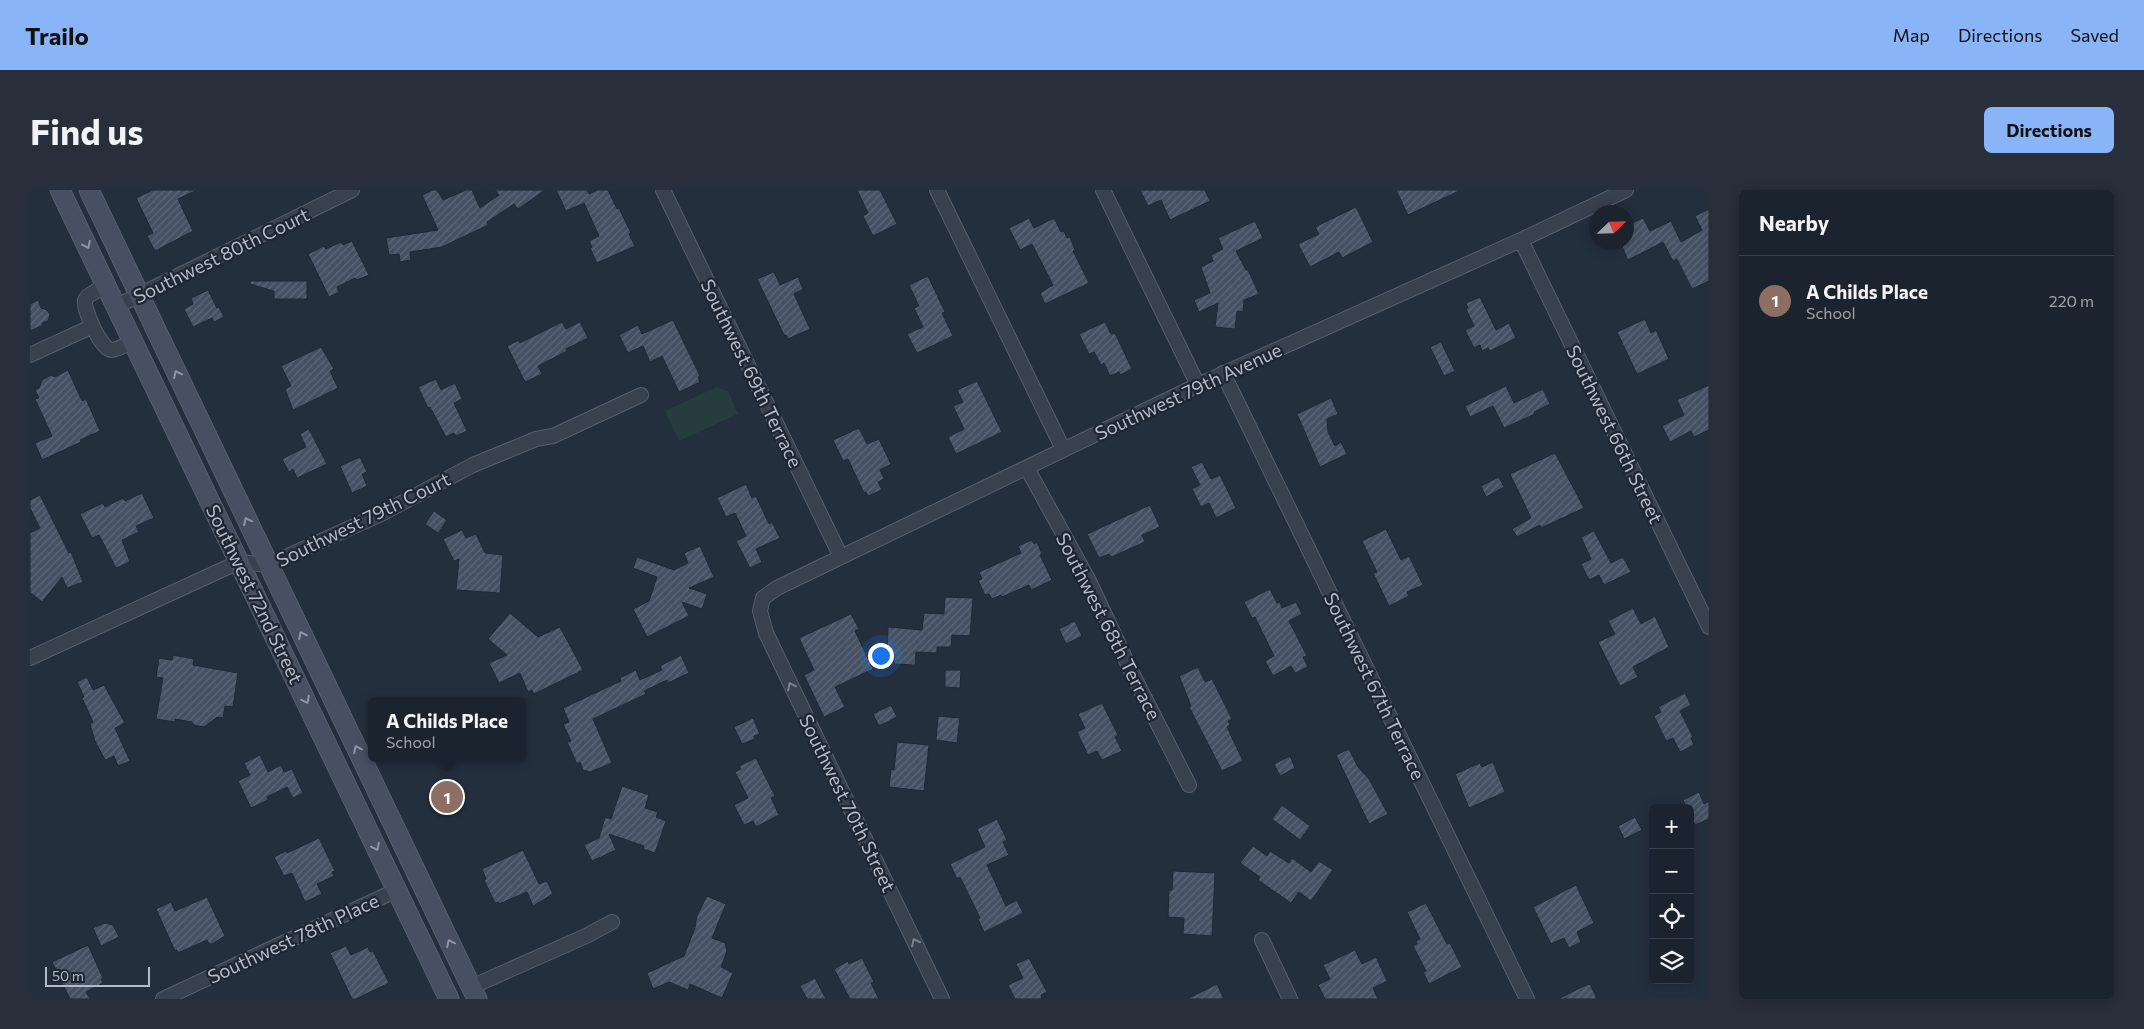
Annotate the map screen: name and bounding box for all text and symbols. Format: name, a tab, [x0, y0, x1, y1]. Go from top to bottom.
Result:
text: Trailo	[25, 21, 89, 50]
text: Map	[1893, 24, 1930, 46]
text: Directions	[1958, 24, 2042, 46]
text: Saved	[2070, 24, 2119, 46]
button: Directions	[1984, 107, 2114, 153]
text: Find us	[30, 109, 144, 152]
street label: Southwest 80th Court	[129, 202, 313, 308]
north arrow	[1589, 205, 1634, 250]
text: Nearby	[1759, 210, 1829, 235]
one-way arrow	[80, 239, 90, 248]
street label: Southwest 69th Terrace	[696, 275, 808, 471]
text: A Childs Place	[1806, 280, 1928, 303]
text: 1	[1771, 291, 1779, 310]
text: 220 m	[2049, 291, 2094, 310]
text: School	[1806, 303, 1856, 322]
street label: Southwest 79th Avenue	[1091, 338, 1285, 444]
street label: Southwest 66th Street	[1562, 341, 1668, 527]
one-way arrow	[173, 370, 183, 379]
street label: Southwest 79th Court	[272, 467, 454, 571]
street label: Southwest 72nd Street	[202, 501, 308, 687]
one-way arrow	[243, 517, 253, 526]
street label: Southwest 68th Terrace	[1052, 529, 1166, 723]
street label: Southwest 67th Terrace	[1320, 589, 1430, 783]
one-way arrow	[299, 632, 309, 641]
your location	[868, 643, 894, 669]
one-way arrow	[787, 682, 797, 691]
one-way arrow	[299, 695, 310, 704]
popup	[368, 697, 526, 762]
text: A Childs Place	[386, 709, 508, 732]
street label: Southwest 70th Street	[795, 710, 901, 896]
text: School	[386, 732, 436, 751]
one-way arrow	[353, 745, 364, 754]
pin: 1	[431, 778, 463, 816]
map controls	[1649, 804, 1694, 984]
button: +	[1649, 804, 1694, 849]
one-way arrow	[370, 842, 380, 851]
button: −	[1649, 849, 1694, 894]
street label: Southwest 78th Place	[204, 888, 382, 988]
button: locate	[1649, 894, 1694, 939]
one-way arrow	[911, 938, 921, 947]
one-way arrow	[446, 939, 456, 948]
button: layers	[1649, 939, 1694, 984]
scale bar	[45, 964, 150, 987]
text: 50 m	[52, 967, 84, 984]

